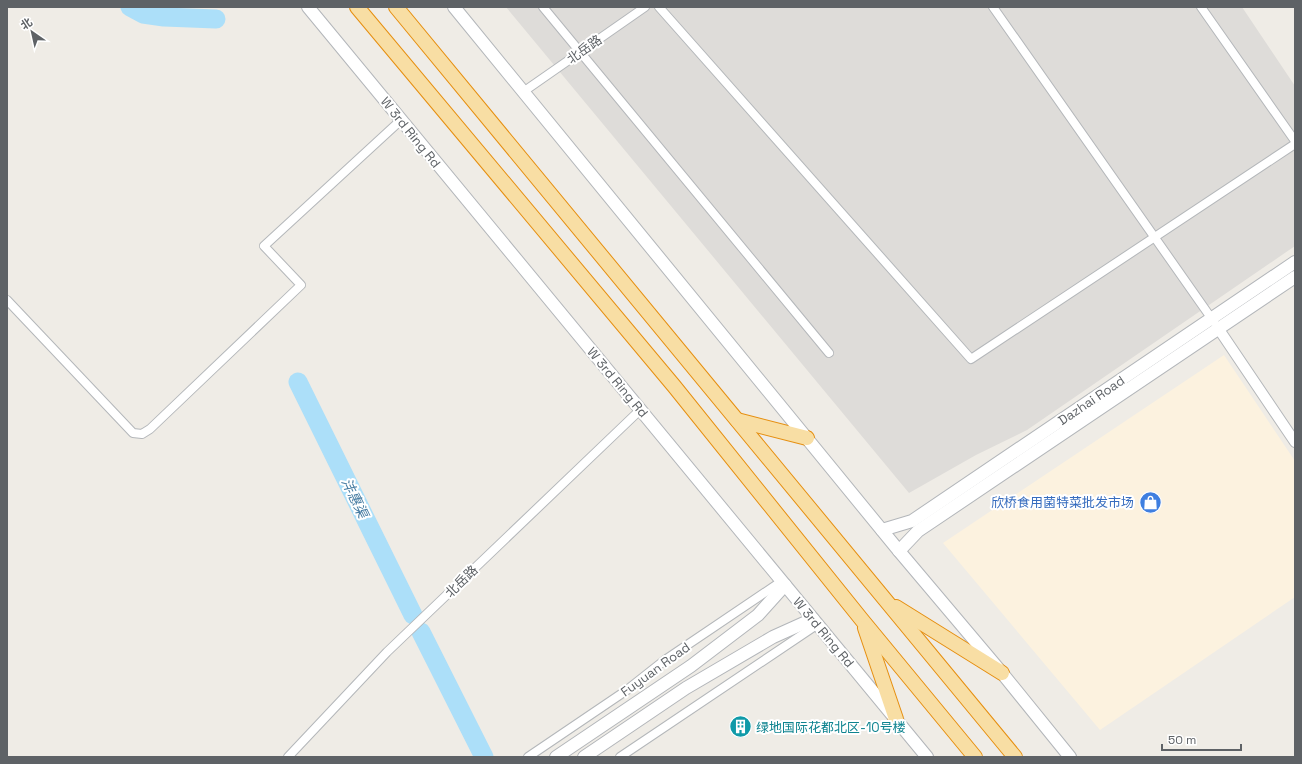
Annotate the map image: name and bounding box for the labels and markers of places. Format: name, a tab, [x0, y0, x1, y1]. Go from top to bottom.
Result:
shop icon: 欣桥食用菌特菜批发市场	[1137, 489, 1163, 515]
place label: 欣桥食用菌特菜批发市场	[991, 494, 1134, 511]
building icon: 绿地国际花都北区-10号楼	[728, 714, 754, 740]
place label: 绿地国际花都北区-10号楼	[756, 719, 906, 736]

